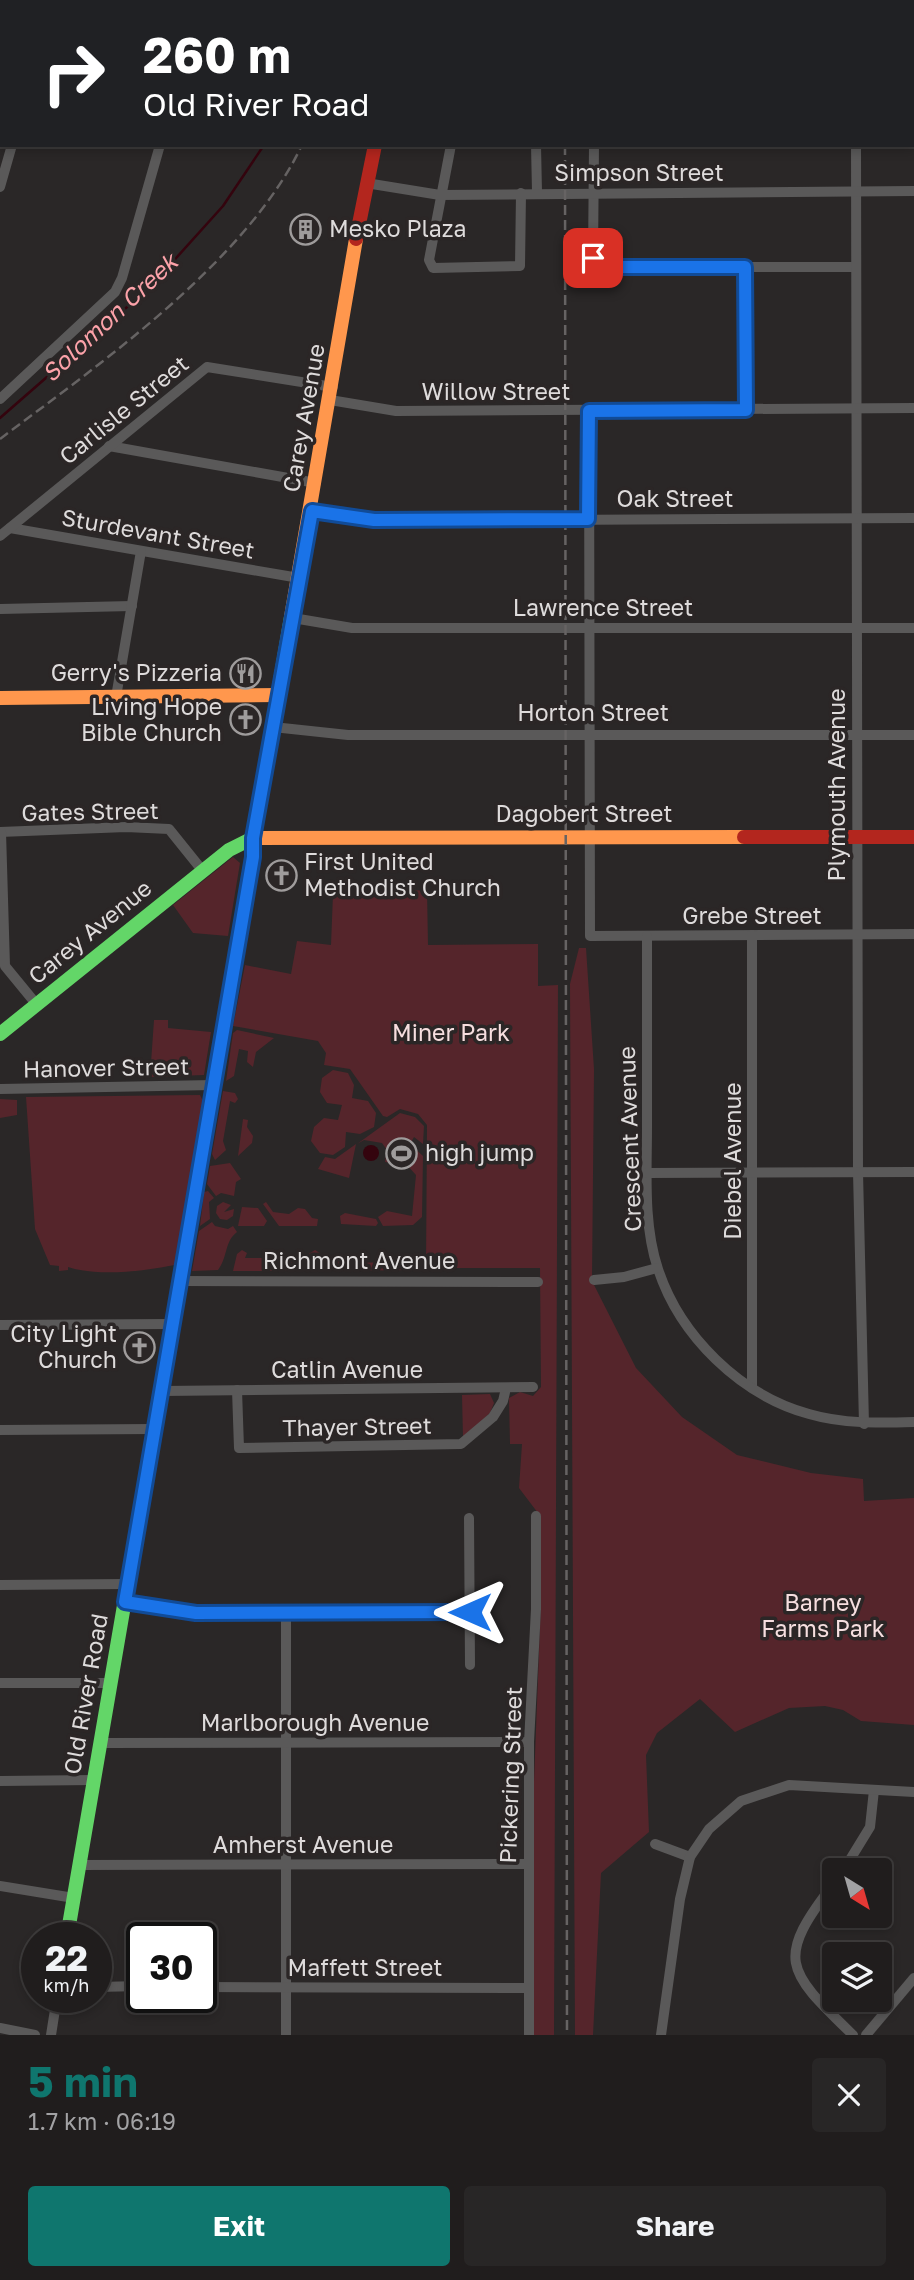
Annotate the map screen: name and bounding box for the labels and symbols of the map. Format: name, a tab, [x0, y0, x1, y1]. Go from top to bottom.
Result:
street label: Simpson Street	[554, 158, 724, 186]
building icon: Mesko Plaza	[289, 212, 323, 246]
place label: Mesko Plaza	[329, 214, 467, 242]
pin	[563, 228, 623, 288]
water label: Solomon Creek	[35, 245, 185, 387]
street label: Carey Avenue	[276, 341, 330, 494]
street label: Carlisle Street	[53, 349, 193, 470]
street label: Willow Street	[422, 377, 570, 405]
street label: Oak Street	[617, 484, 733, 512]
street label: Sturdevant Street	[60, 502, 257, 564]
street label: Lawrence Street	[513, 593, 693, 621]
restaurant icon: Gerry's Pizzeria	[228, 656, 262, 690]
place label: Gerry's Pizzeria	[51, 658, 222, 686]
street label: Plymouth Avenue	[822, 688, 850, 882]
place label: Living Hope Bible Church	[81, 692, 222, 746]
street label: Horton Street	[517, 698, 669, 726]
church icon: Living Hope Bible Church	[228, 703, 262, 737]
street label: Gates Street	[21, 796, 159, 826]
street label: Dagobert Street	[496, 799, 673, 827]
place label: First United Methodist Church	[304, 847, 501, 901]
church icon: First United Methodist Church	[264, 858, 298, 892]
street label: Carey Avenue	[22, 873, 156, 989]
street label: Grebe Street	[682, 901, 822, 929]
park label: Miner Park	[392, 1018, 510, 1046]
street label: Crescent Avenue	[612, 1046, 646, 1232]
street label: Hanover Street	[22, 1052, 189, 1082]
street label: Diebel Avenue	[718, 1082, 746, 1240]
sports icon: high jump	[385, 1136, 419, 1170]
place label: high jump	[425, 1138, 534, 1166]
street label: Richmont Avenue	[263, 1246, 455, 1274]
place label: City Light Church	[10, 1319, 117, 1373]
church icon: City Light Church	[123, 1330, 157, 1364]
street label: Catlin Avenue	[271, 1355, 423, 1383]
street label: Thayer Street	[282, 1411, 432, 1441]
position arrow	[433, 1575, 507, 1649]
park label: Barney Farms Park	[761, 1588, 885, 1642]
street label: Old River Road	[57, 1611, 113, 1776]
street label: Pickering Street	[493, 1686, 527, 1864]
street label: Marlborough Avenue	[201, 1708, 429, 1736]
street label: Amherst Avenue	[213, 1830, 393, 1858]
north arrow	[822, 1858, 892, 1928]
speed limit sign: 30	[126, 1922, 217, 2013]
street label: Maffett Street	[288, 1953, 442, 1981]

